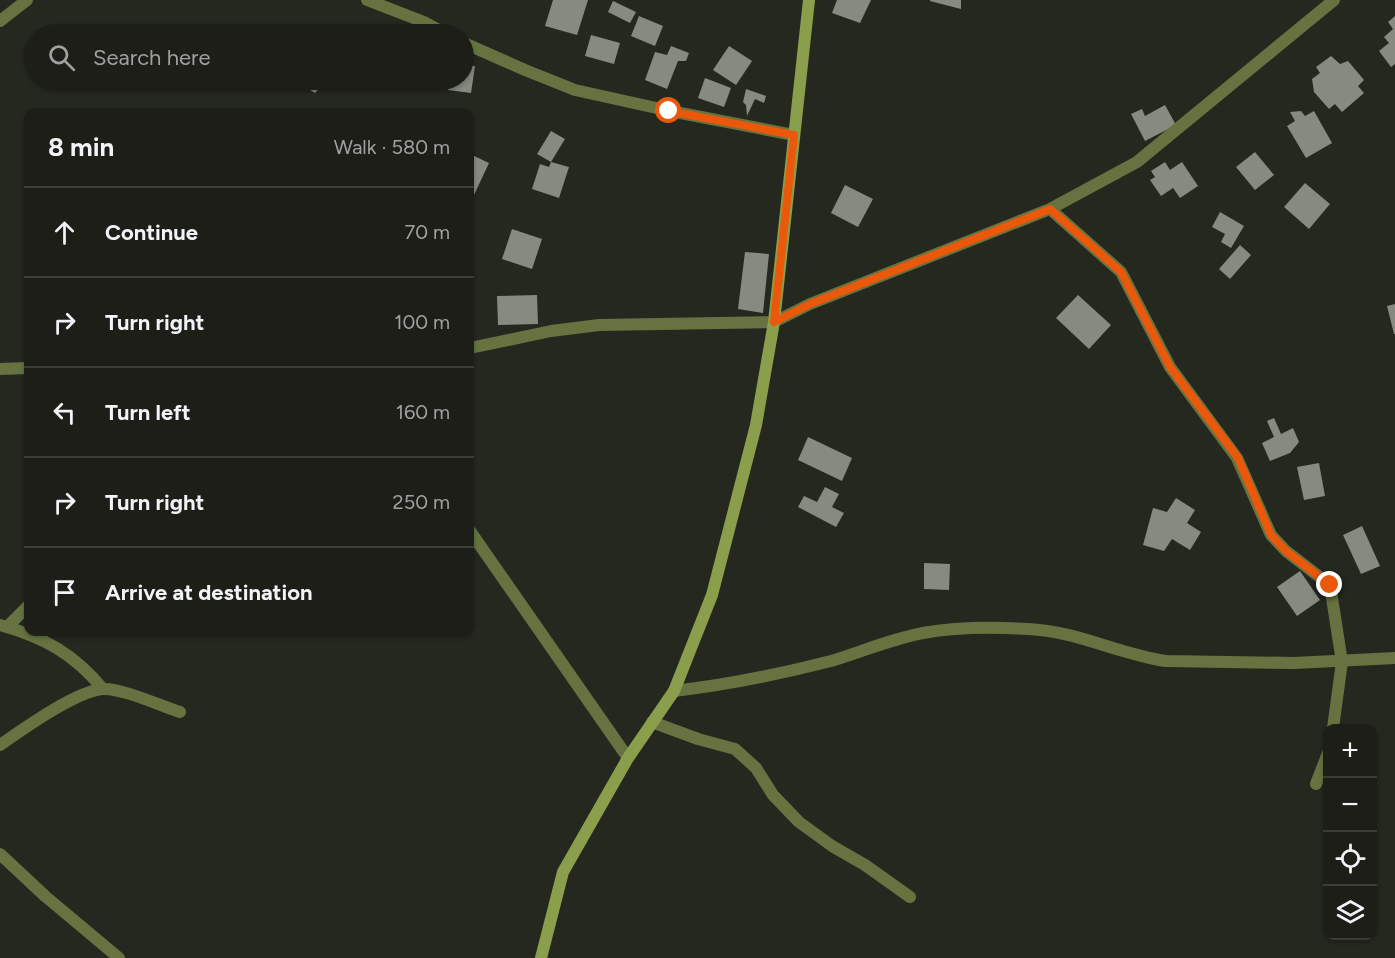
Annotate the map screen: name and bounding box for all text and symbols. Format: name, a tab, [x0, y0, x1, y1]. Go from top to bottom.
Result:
search box	[24, 24, 474, 90]
icon: search	[45, 41, 78, 74]
text: Search here	[93, 44, 211, 71]
route start	[655, 97, 681, 123]
text: 8 min	[48, 131, 114, 163]
text: Walk · 580 m	[334, 135, 450, 159]
icon: ahead	[48, 216, 81, 249]
text: Continue	[105, 219, 198, 246]
text: 70 m	[404, 220, 450, 244]
icon: right	[48, 306, 81, 339]
text: Turn right	[105, 309, 204, 336]
text: 100 m	[394, 310, 450, 334]
icon: left	[48, 396, 81, 429]
text: Turn left	[105, 399, 191, 426]
text: 160 m	[396, 400, 450, 424]
icon: right	[48, 486, 81, 519]
text: Turn right	[105, 489, 204, 516]
text: 250 m	[393, 490, 450, 514]
route end	[1316, 571, 1342, 597]
icon: arrive	[48, 576, 81, 609]
text: Arrive at destination	[105, 579, 313, 606]
map controls	[1323, 724, 1377, 940]
button: +	[1323, 724, 1377, 778]
button: −	[1323, 778, 1377, 832]
button: locate	[1323, 832, 1377, 886]
button: layers	[1323, 886, 1377, 940]

